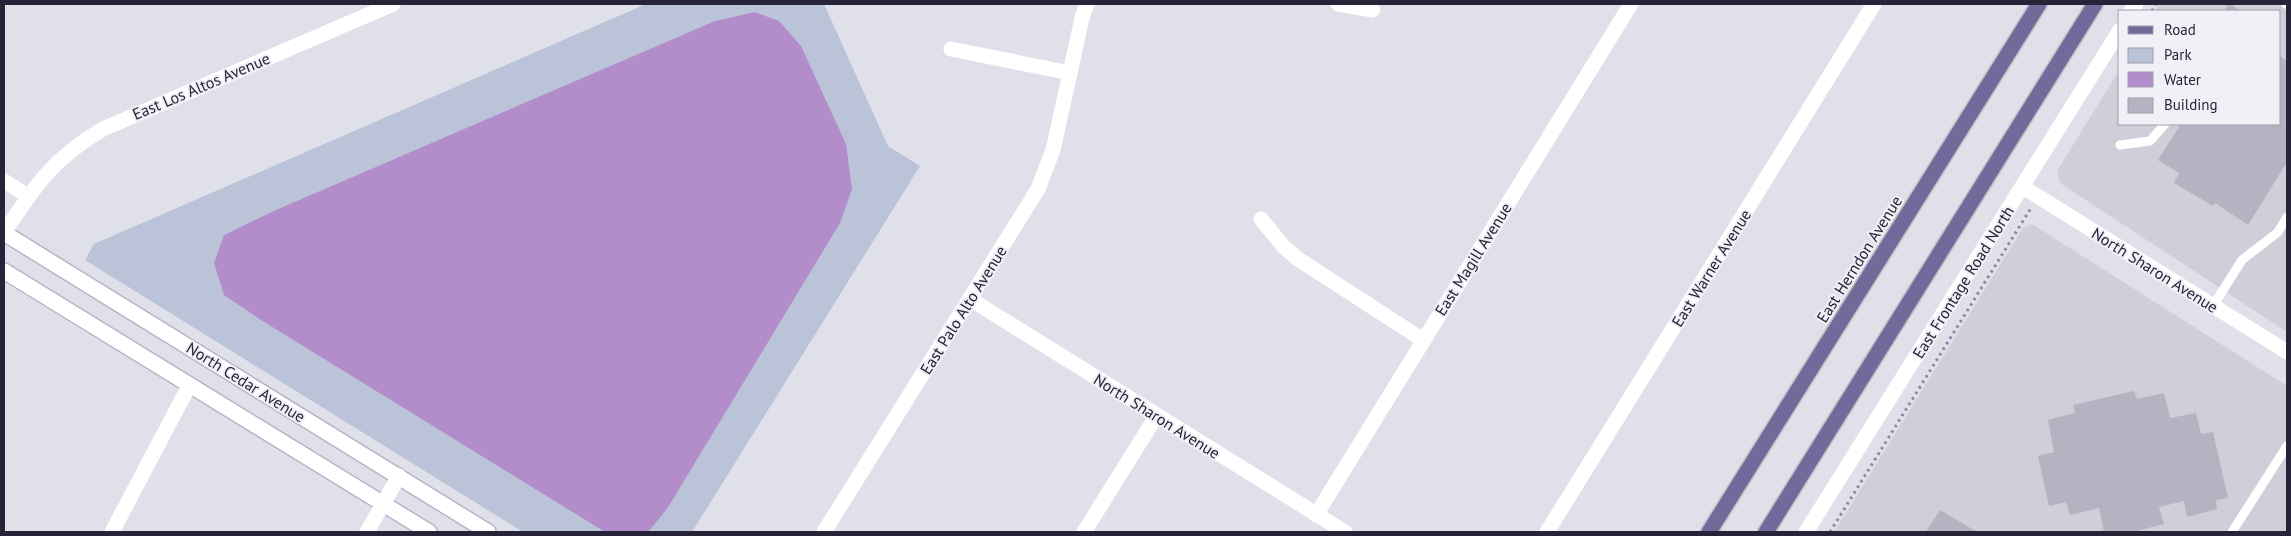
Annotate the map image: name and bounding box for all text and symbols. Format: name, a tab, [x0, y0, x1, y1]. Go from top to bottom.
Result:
legend	[2118, 10, 2281, 125]
text: Road	[2164, 20, 2196, 39]
text: Park	[2164, 45, 2192, 64]
street label: East Los Altos Avenue	[129, 48, 273, 124]
text: Water	[2164, 70, 2201, 89]
text: Building	[2164, 95, 2218, 114]
street label: East Herndon Avenue	[1812, 192, 1906, 326]
street label: East Magill Avenue	[1430, 199, 1516, 319]
street label: East Frontage Road North	[1908, 202, 2018, 362]
street label: East Warner Avenue	[1667, 206, 1755, 330]
street label: North Sharon Avenue	[2088, 223, 2222, 317]
street label: East Palo Alto Avenue	[915, 242, 1011, 378]
street label: North Cedar Avenue	[183, 337, 309, 427]
street label: North Sharon Avenue	[1090, 369, 1224, 463]

